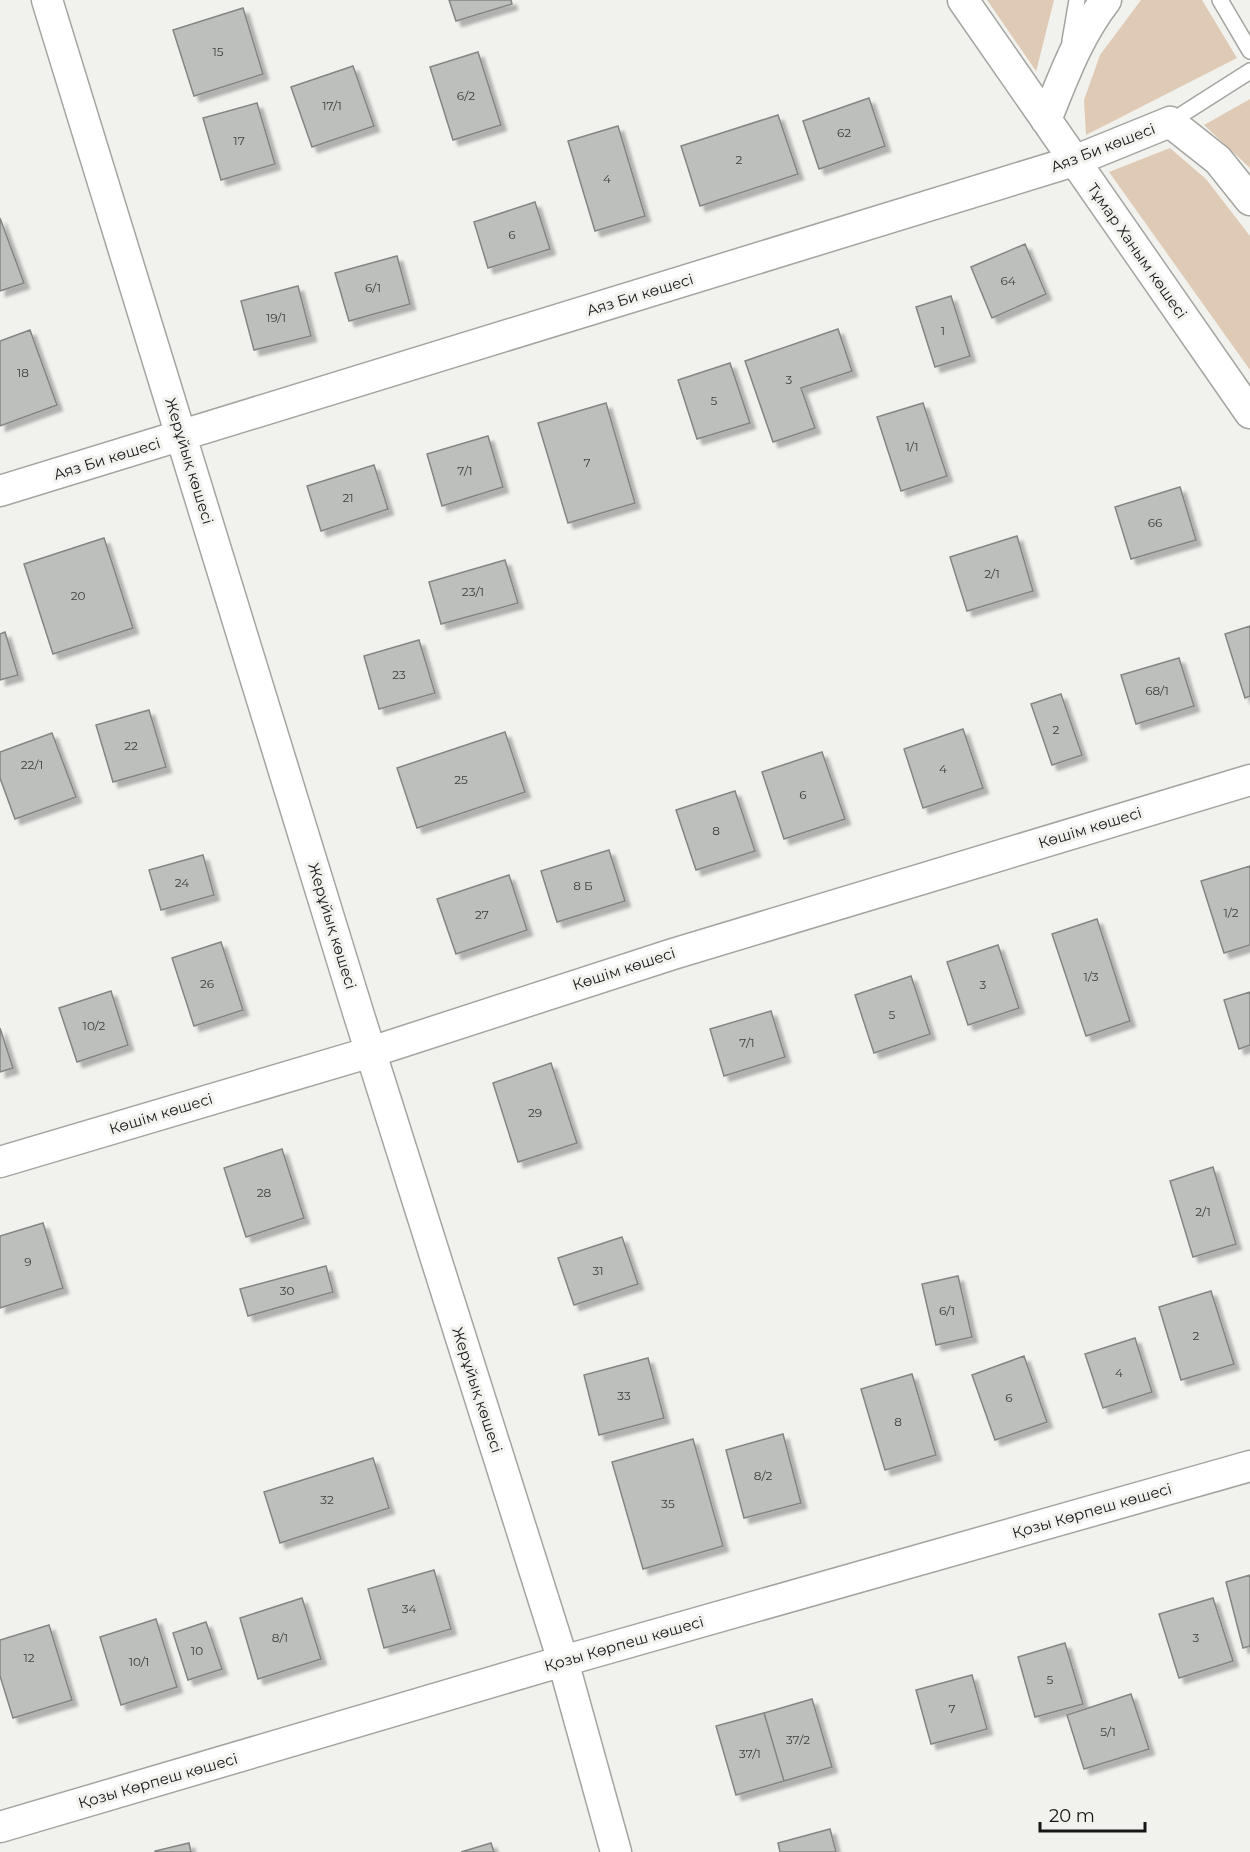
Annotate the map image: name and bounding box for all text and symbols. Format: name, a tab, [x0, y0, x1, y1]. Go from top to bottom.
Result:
house number: 15	[212, 44, 224, 59]
house number: 6/2	[457, 88, 475, 103]
house number: 17/1	[322, 98, 342, 113]
street label: Аяз Би көшесі	[1048, 119, 1158, 176]
house number: 62	[837, 125, 851, 140]
house number: 17	[233, 133, 245, 148]
house number: 2	[736, 152, 743, 167]
house number: 4	[603, 171, 611, 186]
street label: Тұмар Ханым көшесі	[1083, 179, 1191, 322]
house number: 6	[508, 227, 516, 242]
street label: Аяз Би көшесі	[584, 269, 696, 320]
house number: 64	[1000, 273, 1016, 288]
house number: 6/1	[365, 280, 381, 295]
house number: 19/1	[266, 310, 286, 325]
house number: 1	[941, 323, 945, 338]
house number: 18	[17, 365, 29, 380]
house number: 3	[786, 372, 793, 387]
house number: 5	[711, 393, 718, 408]
street label: Жерұйық көшесі	[161, 395, 218, 526]
street label: Аяз Би көшесі	[51, 433, 163, 484]
house number: 1/1	[905, 439, 919, 454]
house number: 7	[583, 455, 591, 470]
house number: 7/1	[457, 463, 473, 478]
house number: 21	[342, 490, 354, 505]
house number: 66	[1148, 515, 1162, 530]
house number: 2/1	[984, 566, 1000, 581]
house number: 23/1	[462, 584, 484, 599]
house number: 20	[71, 588, 85, 603]
house number: 23	[392, 667, 406, 682]
house number: 68/1	[1145, 683, 1169, 698]
house number: 2	[1053, 722, 1060, 737]
house number: 22	[124, 738, 138, 753]
house number: 22/1	[21, 757, 43, 772]
house number: 4	[939, 761, 947, 776]
house number: 25	[454, 772, 468, 787]
house number: 6	[799, 787, 807, 802]
street label: Көшім көшесі	[1036, 803, 1144, 852]
house number: 8	[712, 823, 720, 838]
street label: Жерұйық көшесі	[304, 860, 361, 991]
house number: 24	[175, 875, 189, 890]
house number: 8 Б	[573, 878, 593, 893]
house number: 1/2	[1223, 905, 1239, 920]
house number: 27	[475, 907, 489, 922]
street label: Көшім көшесі	[570, 943, 678, 994]
house number: 1/3	[1083, 969, 1099, 984]
house number: 26	[200, 976, 214, 991]
house number: 3	[980, 977, 987, 992]
house number: 5	[889, 1007, 896, 1022]
house number: 10/2	[83, 1018, 106, 1033]
house number: 7/1	[739, 1035, 755, 1050]
street label: Көшім көшесі	[107, 1089, 215, 1138]
house number: 29	[528, 1105, 542, 1120]
house number: 28	[257, 1185, 272, 1200]
house number: 2/1	[1195, 1204, 1211, 1219]
house number: 9	[24, 1254, 32, 1269]
house number: 31	[592, 1263, 604, 1278]
house number: 30	[280, 1283, 294, 1298]
house number: 6/1	[939, 1303, 955, 1318]
street label: Жерұйық көшесі	[448, 1325, 507, 1455]
house number: 2	[1193, 1328, 1200, 1343]
house number: 4	[1115, 1365, 1123, 1380]
house number: 33	[617, 1388, 631, 1403]
house number: 6	[1005, 1390, 1013, 1405]
house number: 8	[894, 1414, 902, 1429]
house number: 8/2	[754, 1468, 772, 1483]
street label: Қозы Көрпеш көшесі	[1010, 1479, 1174, 1542]
house number: 32	[320, 1492, 334, 1507]
house number: 35	[661, 1496, 675, 1511]
house number: 34	[402, 1601, 416, 1616]
street label: Қозы Көрпеш көшесі	[542, 1612, 706, 1675]
house number: 8/1	[272, 1630, 288, 1645]
house number: 3	[1193, 1630, 1200, 1645]
house number: 10	[191, 1643, 203, 1658]
house number: 12	[23, 1650, 35, 1665]
house number: 10/1	[129, 1654, 149, 1669]
house number: 5	[1047, 1672, 1054, 1687]
house number: 7	[948, 1701, 956, 1716]
house number: 5/1	[1100, 1724, 1116, 1739]
house number: 37/2	[786, 1732, 810, 1747]
house number: 37/1	[739, 1746, 761, 1761]
street label: Қозы Көрпеш көшесі	[76, 1749, 240, 1812]
scale bar	[1040, 1795, 1145, 1833]
text: 20 m	[1049, 1805, 1095, 1827]

